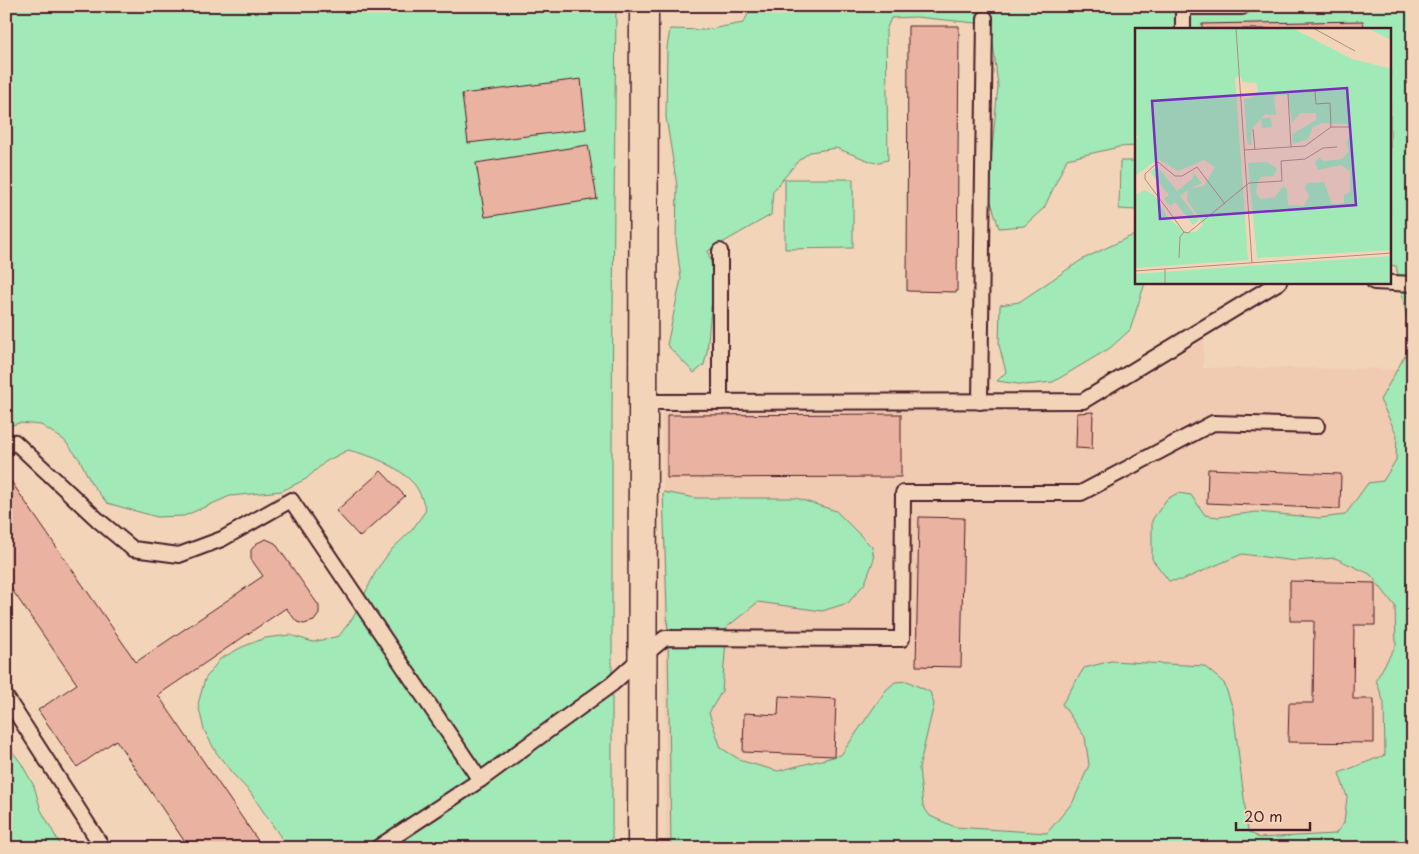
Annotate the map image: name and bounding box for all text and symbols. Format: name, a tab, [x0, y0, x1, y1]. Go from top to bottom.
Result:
inset map	[1135, 28, 1392, 284]
scale bar	[1236, 799, 1310, 831]
text: 20 m	[1244, 804, 1283, 827]

